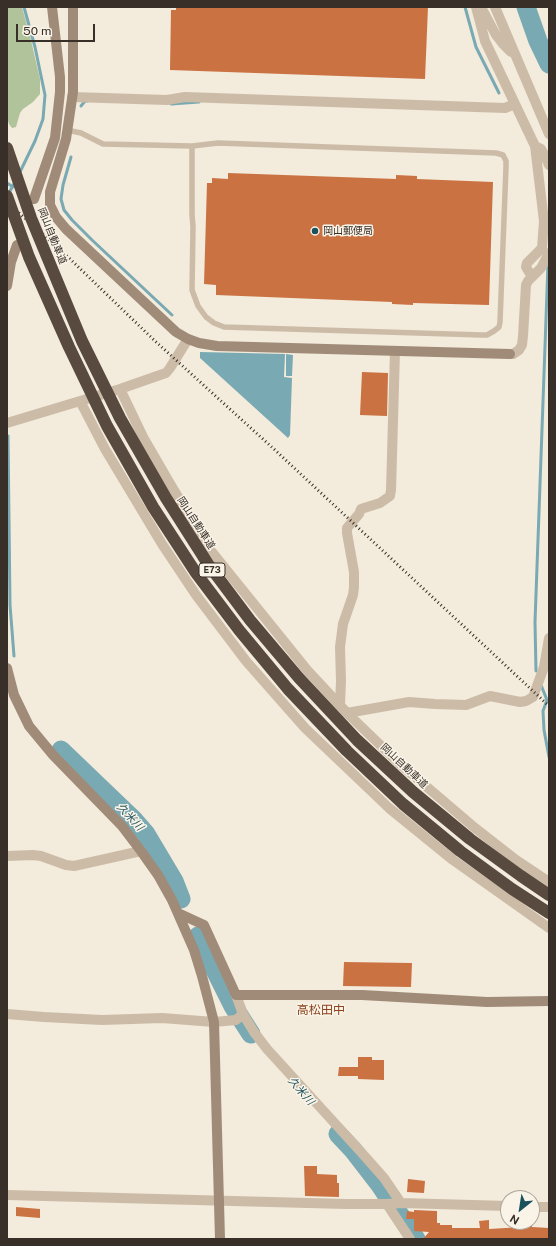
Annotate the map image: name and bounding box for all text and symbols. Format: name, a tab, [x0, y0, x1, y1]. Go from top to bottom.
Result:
scale bar	[18, 16, 97, 42]
text: 50 m	[23, 24, 51, 38]
street label: 岡山自動車道	[35, 206, 69, 266]
place label: 岡山郵便局	[323, 225, 373, 237]
marker: 岡山郵便局	[310, 226, 320, 236]
street label: 岡山自動車道	[175, 495, 217, 551]
road number: E73	[199, 563, 225, 577]
street label: 岡山自動車道	[378, 741, 430, 791]
water label: 久米川	[114, 800, 146, 834]
district label: 高松田中	[297, 1003, 345, 1017]
water label: 久米川	[285, 1074, 317, 1108]
north arrow	[500, 1190, 540, 1230]
text: N	[508, 1212, 521, 1227]

